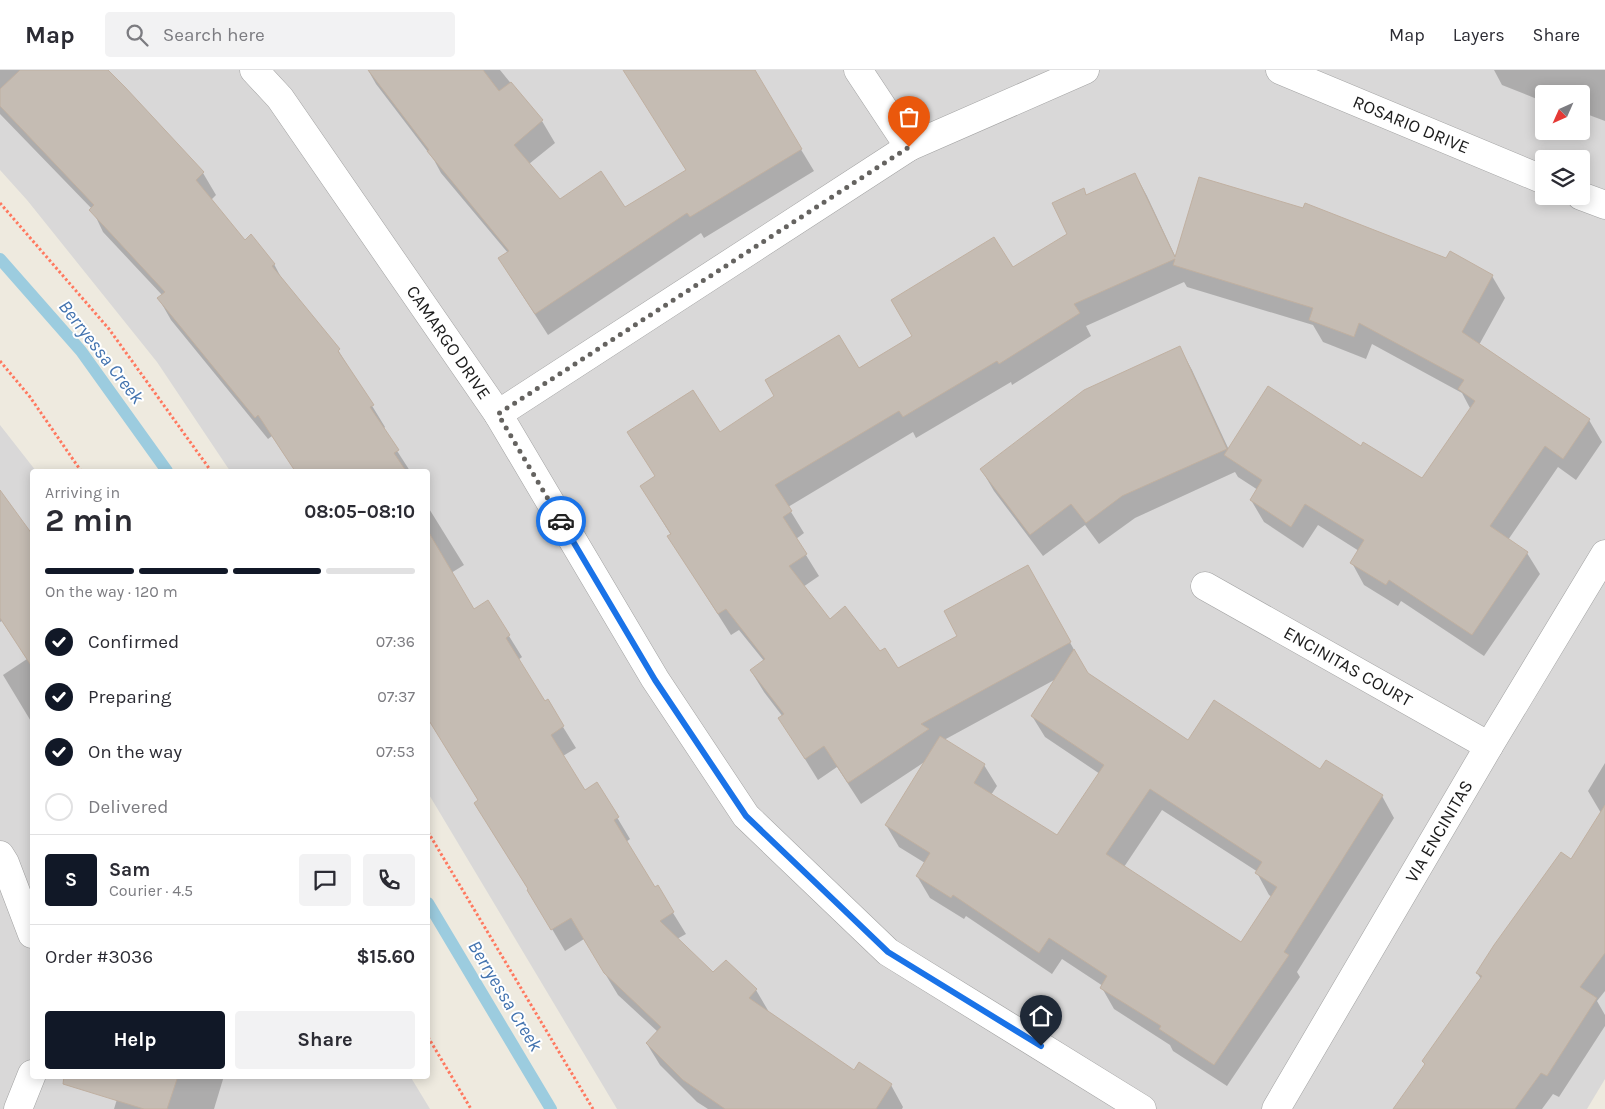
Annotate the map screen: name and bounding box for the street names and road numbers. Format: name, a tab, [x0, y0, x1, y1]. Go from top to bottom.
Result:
street label: ROSARIO DRIVE	[1350, 91, 1473, 159]
street label: CAMARGO DRIVE	[402, 281, 496, 404]
street label: ENCINITAS COURT	[1280, 622, 1416, 711]
street label: VIA ENCINITAS	[1400, 776, 1478, 887]

